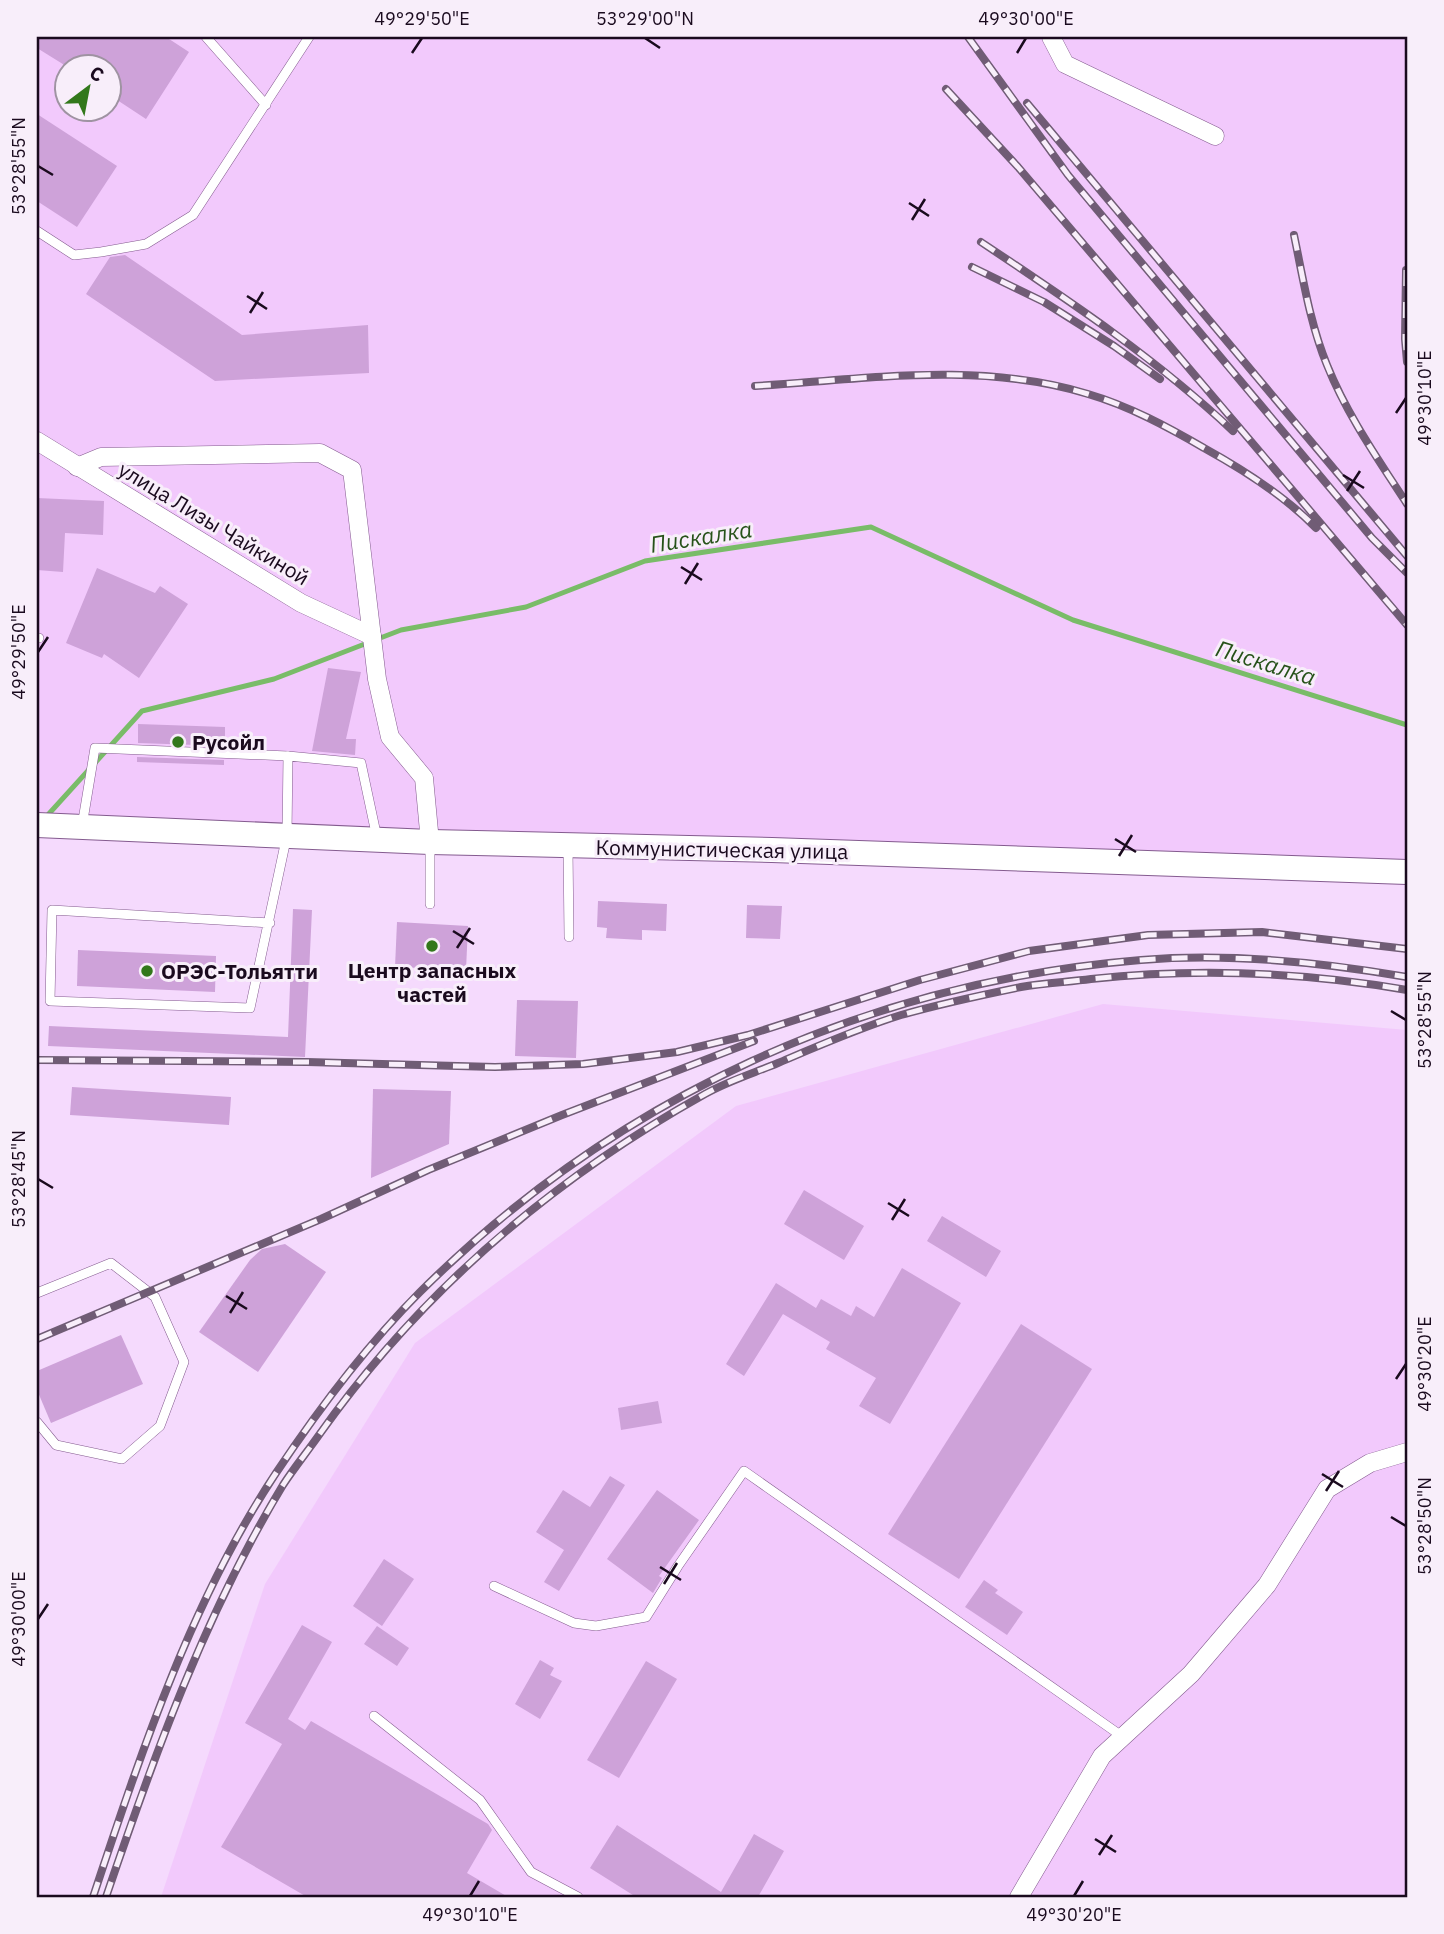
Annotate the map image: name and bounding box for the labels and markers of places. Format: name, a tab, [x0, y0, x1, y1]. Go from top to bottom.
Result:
place label: Русойл	[192, 728, 265, 756]
marker: Русойл	[170, 734, 186, 750]
marker: Центр запасных частей	[424, 938, 440, 954]
place label: Центр запасных частей	[348, 956, 517, 1008]
place label: ОРЭС-Тольятти	[161, 957, 318, 985]
marker: ОРЭС-Тольятти	[139, 963, 155, 979]

